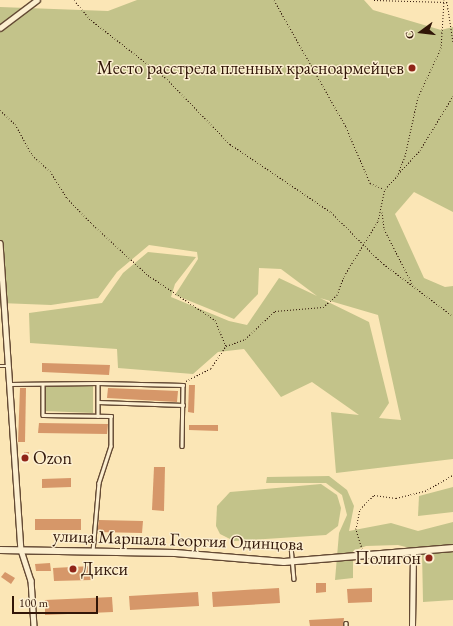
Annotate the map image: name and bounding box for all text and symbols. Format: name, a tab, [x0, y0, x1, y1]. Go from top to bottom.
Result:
north arrow	[401, 12, 441, 52]
text: С	[402, 30, 417, 41]
place label: Место расстрела пленных красноармейцев	[97, 57, 404, 79]
marker: Место расстрела пленных красноармейцев	[407, 63, 417, 73]
place label: Ozon	[33, 447, 72, 469]
marker: Ozon	[20, 453, 30, 463]
street label: улица Маршала Георгия Одинцова	[52, 525, 304, 555]
place label: Полигон	[355, 547, 421, 569]
marker: Полигон	[424, 553, 434, 563]
place label: Дикси	[81, 558, 128, 580]
marker: Дикси	[68, 564, 78, 574]
scale bar	[14, 588, 100, 614]
text: 100 m	[19, 595, 48, 611]

